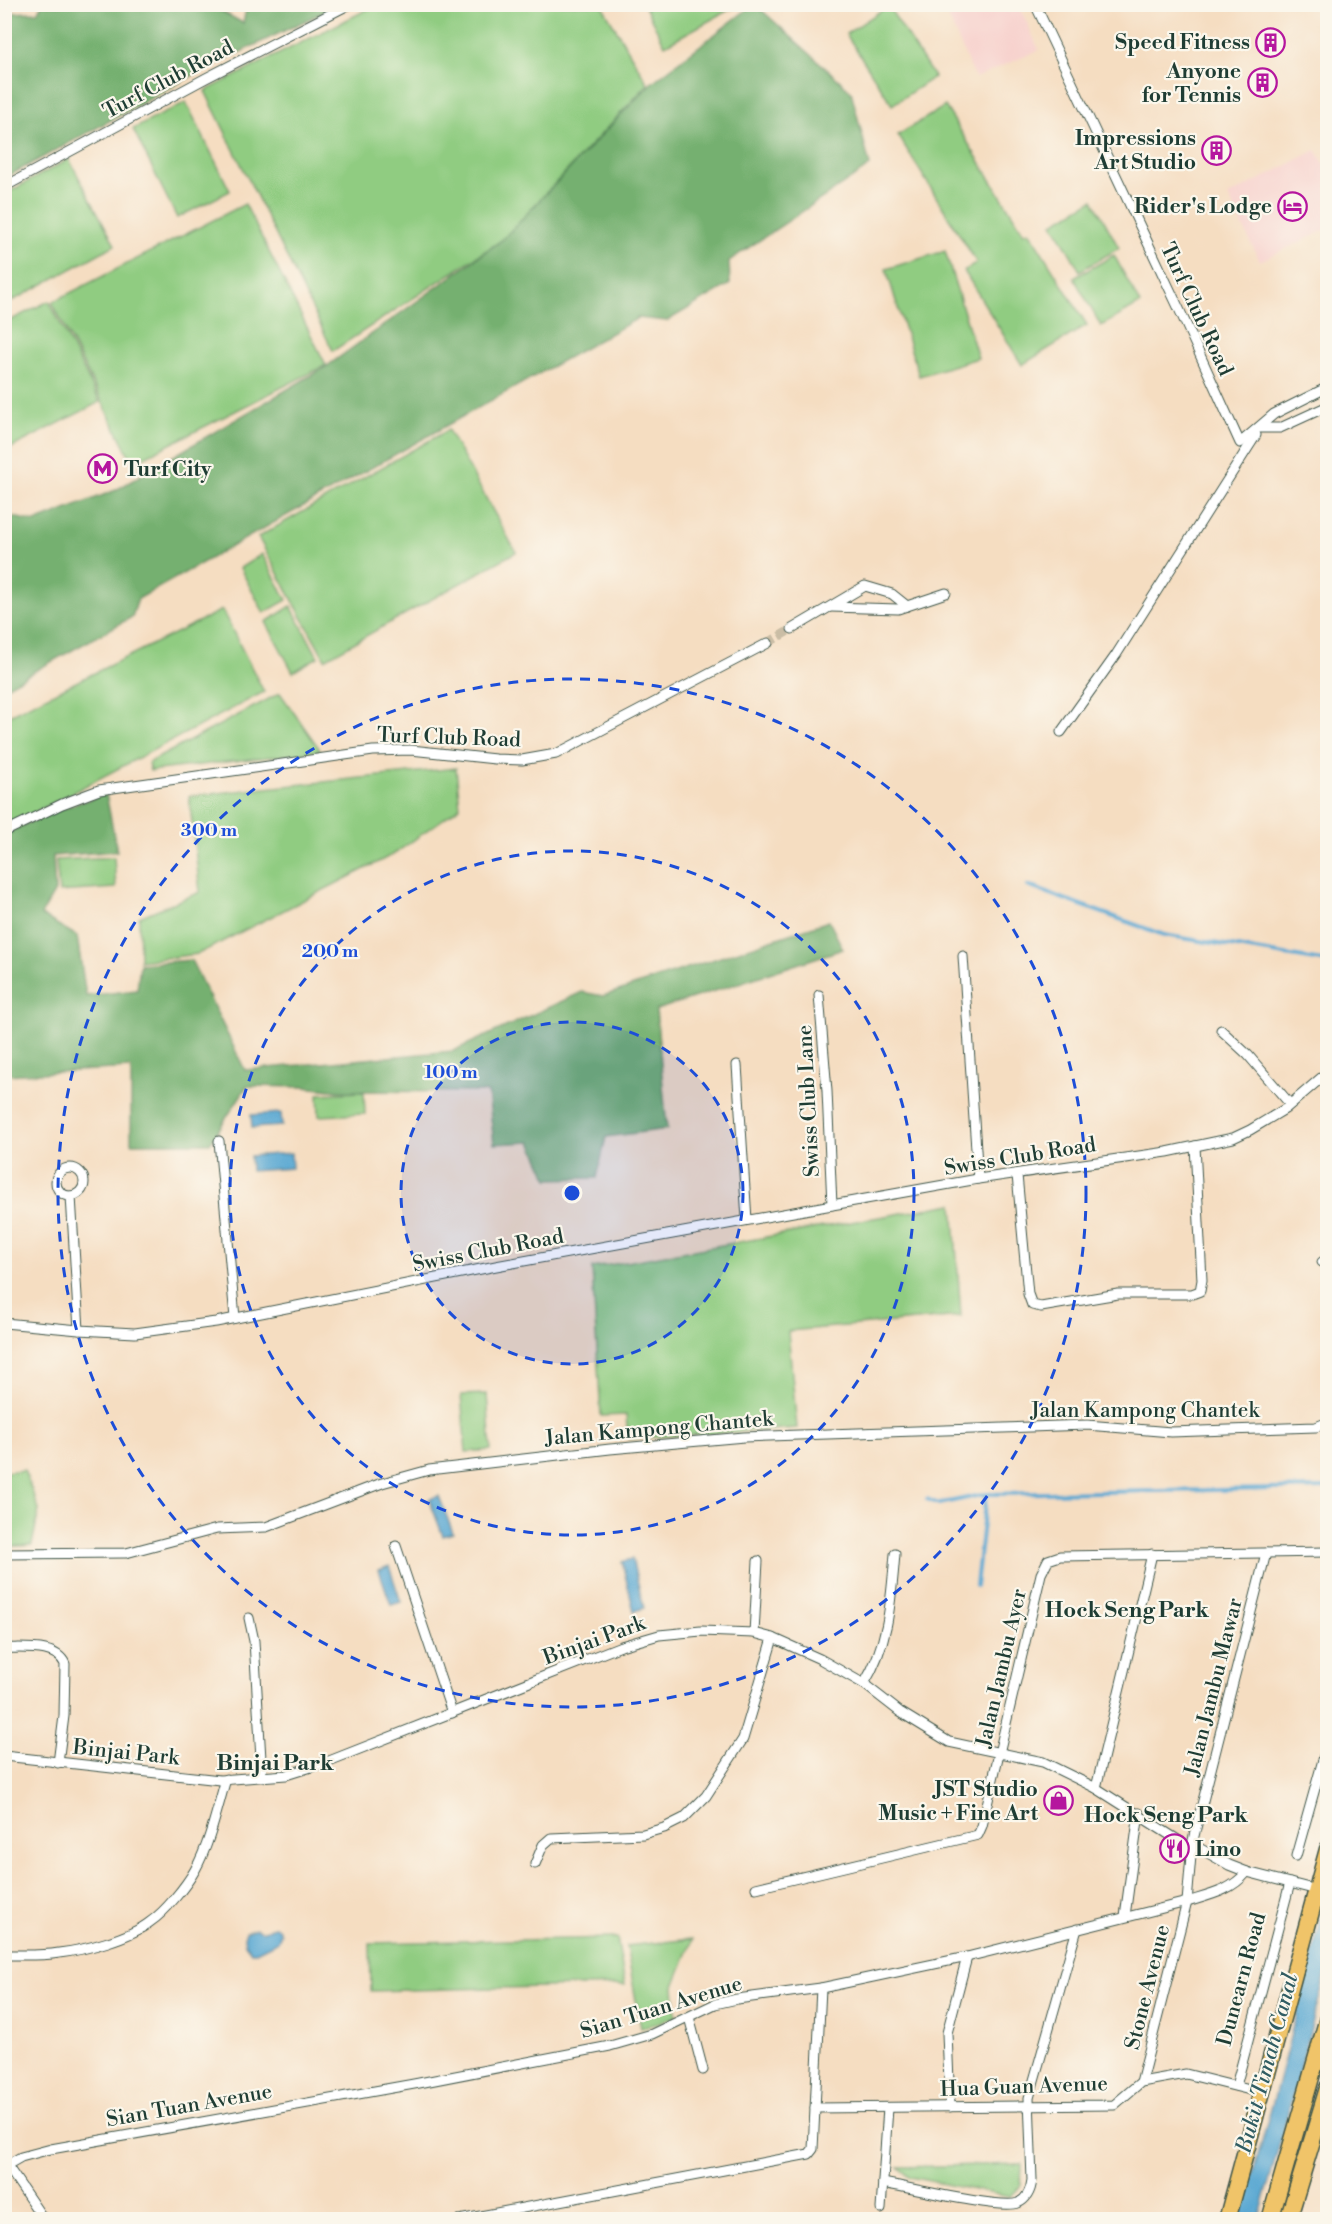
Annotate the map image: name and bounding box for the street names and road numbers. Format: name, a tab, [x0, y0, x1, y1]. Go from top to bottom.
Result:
street label: Turf Club Road	[99, 35, 238, 125]
street label: Turf Club Road	[1154, 239, 1238, 380]
street label: Turf Club Road	[376, 722, 522, 754]
street label: Swiss Club Lane	[792, 1024, 826, 1178]
street label: Swiss Club Road	[942, 1132, 1098, 1182]
street label: Swiss Club Road	[410, 1224, 566, 1278]
street label: Jalan Kampong Chantek	[1030, 1398, 1260, 1424]
street label: Jalan Kampong Chantek	[543, 1406, 775, 1452]
street label: Jalan Jambu Ayer	[971, 1586, 1033, 1751]
street label: Jalan Jambu Mawar	[1179, 1595, 1249, 1780]
street label: Binjai Park	[539, 1610, 650, 1672]
street label: Binjai Park	[70, 1734, 181, 1772]
street label: Dunearn Road	[1212, 1910, 1272, 2049]
street label: Stone Avenue	[1120, 1922, 1176, 2052]
street label: Sian Tuan Avenue	[577, 1971, 745, 2045]
street label: Hua Guan Avenue	[940, 2071, 1108, 2103]
street label: Sian Tuan Avenue	[104, 2079, 274, 2133]

